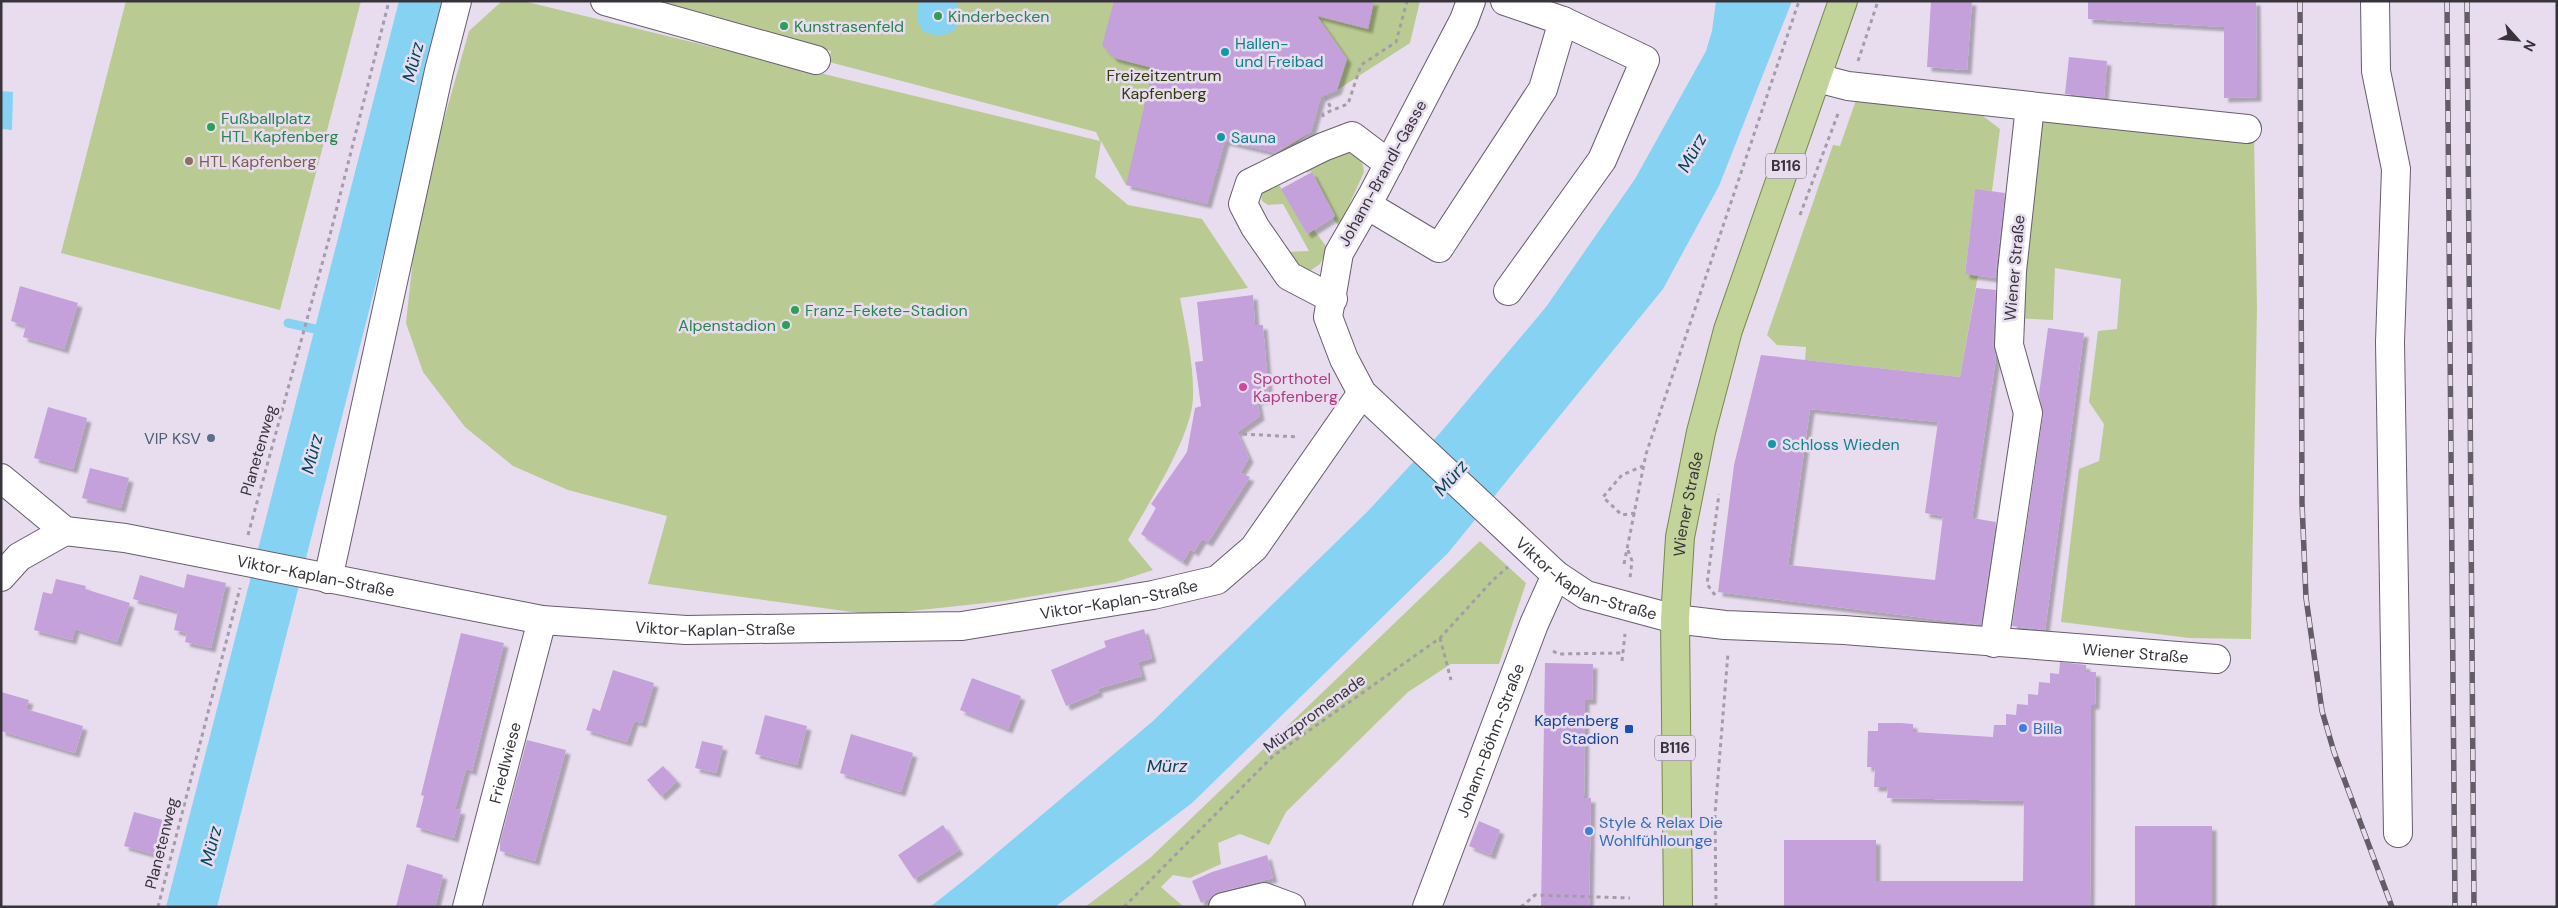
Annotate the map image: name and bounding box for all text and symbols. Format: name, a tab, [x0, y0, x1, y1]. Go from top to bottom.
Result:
place label: Kinderbecken	[948, 6, 1049, 27]
marker: Kinderbecken	[932, 10, 944, 22]
north arrow	[2493, 15, 2543, 65]
place label: Kunstrasenfeld	[794, 16, 904, 37]
marker: Kunstrasenfeld	[778, 20, 790, 32]
place label: Hallen- und Freibad	[1235, 33, 1324, 72]
text: N	[2519, 37, 2540, 55]
water label: Mürz	[396, 39, 430, 85]
marker: Hallen- und Freibad	[1219, 46, 1231, 58]
park label: Freizeitzentrum Kapfenberg	[1107, 65, 1221, 104]
street label: Johann-Brandl-Gasse	[1333, 96, 1431, 250]
place label: Fußballplatz HTL Kapfenberg	[221, 108, 338, 147]
marker: Fußballplatz HTL Kapfenberg	[205, 121, 217, 133]
place label: Sauna	[1231, 127, 1276, 148]
water label: Mürz	[1672, 129, 1713, 177]
marker: Sauna	[1215, 131, 1227, 143]
place label: HTL Kapfenberg	[199, 151, 316, 172]
road number: B116	[1766, 154, 1806, 178]
marker: HTL Kapfenberg	[183, 155, 195, 167]
street label: Wiener Straße	[1999, 214, 2030, 322]
place label: Franz-Fekete-Stadion	[805, 300, 968, 321]
marker: Franz-Fekete-Stadion	[789, 304, 801, 316]
place label: Alpenstadion	[678, 315, 776, 336]
marker: Alpenstadion	[780, 319, 792, 331]
place label: Sporthotel Kapfenberg	[1253, 368, 1338, 407]
marker: Sporthotel Kapfenberg	[1237, 381, 1249, 393]
street label: Planetenweg	[235, 402, 282, 498]
place label: VIP KSV	[144, 428, 201, 449]
water label: Mürz	[295, 431, 329, 477]
marker: VIP KSV	[205, 432, 217, 444]
place label: Schloss Wieden	[1782, 434, 1900, 455]
marker: Schloss Wieden	[1766, 438, 1778, 450]
street label: Wiener Straße	[1669, 450, 1708, 557]
water label: Mürz	[1429, 454, 1474, 501]
street label: Viktor-Kaplan-Straße	[1511, 533, 1659, 625]
street label: Viktor-Kaplan-Straße	[235, 550, 396, 602]
street label: Viktor-Kaplan-Straße	[1038, 575, 1200, 624]
street label: Viktor-Kaplan-Straße	[634, 616, 795, 641]
street label: Wiener Straße	[2081, 639, 2189, 668]
street label: Johann-Böhm-Straße	[1452, 661, 1529, 821]
street label: Mürzpromenade	[1259, 669, 1370, 758]
place label: Kapfenberg Stadion	[1534, 710, 1619, 749]
place label: Billa	[2033, 718, 2062, 739]
street label: Friedlwiese	[484, 720, 526, 806]
marker: Billa	[2017, 722, 2029, 734]
marker: Kapfenberg Stadion	[1623, 723, 1635, 735]
road number: B116	[1655, 736, 1695, 760]
water label: Mürz	[1147, 754, 1188, 778]
street label: Planetenweg	[140, 795, 183, 891]
place label: Style & Relax Die Wohlfühllounge	[1599, 812, 1723, 851]
water label: Mürz	[194, 823, 228, 869]
marker: Style & Relax Die Wohlfühllounge	[1583, 825, 1595, 837]

